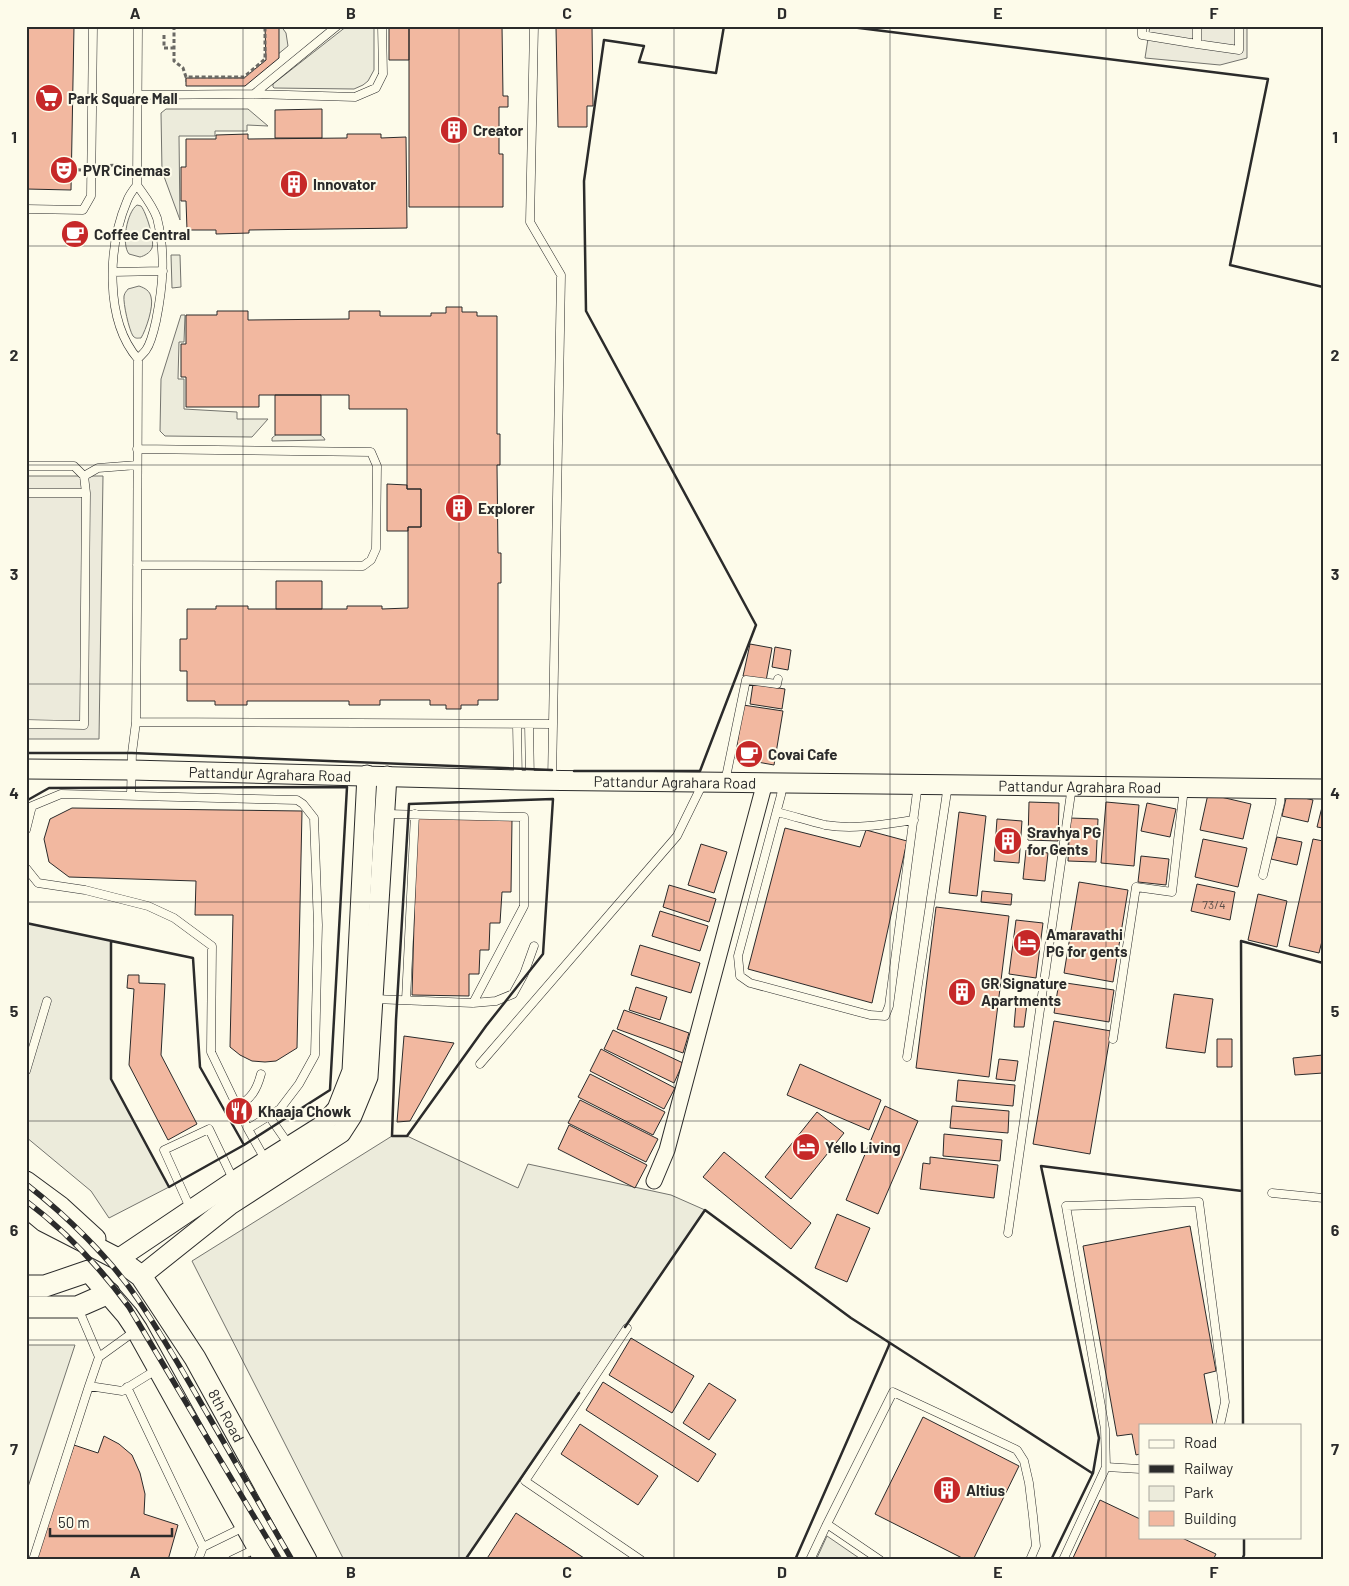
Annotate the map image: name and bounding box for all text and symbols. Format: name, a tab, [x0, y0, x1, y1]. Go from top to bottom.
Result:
text: A	[130, 3, 141, 22]
text: B	[346, 3, 356, 22]
text: C	[562, 3, 572, 22]
text: D	[777, 3, 787, 22]
text: E	[993, 3, 1003, 22]
text: F	[1210, 3, 1219, 22]
supermarket icon: Park Square Mall	[34, 83, 64, 113]
place label: Park Square Mall	[68, 89, 178, 107]
building icon: Creator	[439, 115, 469, 145]
place label: Creator	[473, 121, 523, 139]
text: 1	[11, 127, 17, 146]
text: 1	[1332, 127, 1338, 146]
theatre icon: PVR Cinemas	[49, 155, 79, 185]
place label: PVR Cinemas	[83, 161, 171, 179]
building icon: Innovator	[279, 169, 309, 199]
place label: Innovator	[313, 175, 376, 193]
cafe icon: Coffee Central	[60, 219, 90, 249]
place label: Coffee Central	[94, 225, 190, 243]
text: 2	[10, 345, 19, 364]
text: 2	[1331, 345, 1340, 364]
building icon: Explorer	[444, 493, 474, 523]
place label: Explorer	[478, 499, 535, 517]
text: 3	[10, 564, 18, 583]
text: 3	[1331, 564, 1339, 583]
cafe icon: Covai Cafe	[734, 739, 764, 769]
place label: Covai Cafe	[768, 745, 838, 763]
street label: Pattandur Agrahara Road	[188, 762, 352, 785]
street label: Pattandur Agrahara Road	[593, 772, 756, 792]
street label: Pattandur Agrahara Road	[998, 776, 1161, 796]
text: 4	[9, 783, 19, 802]
text: 4	[1330, 783, 1340, 802]
place label: Sravhya PG for Gents	[1027, 823, 1101, 858]
building icon: Sravhya PG for Gents	[993, 826, 1023, 856]
house number: 73/4	[1202, 897, 1226, 911]
place label: Amaravathi PG for gents	[1046, 925, 1128, 960]
hotel icon: Amaravathi PG for gents	[1012, 928, 1042, 958]
place label: GR Signature Apartments	[981, 974, 1067, 1009]
building icon: GR Signature Apartments	[947, 977, 977, 1007]
text: 5	[10, 1001, 19, 1020]
text: 5	[1331, 1001, 1340, 1020]
restaurant icon: Khaaja Chowk	[224, 1096, 254, 1126]
place label: Khaaja Chowk	[258, 1102, 351, 1120]
hotel icon: Yello Living	[791, 1132, 821, 1162]
place label: Yello Living	[825, 1138, 901, 1156]
text: 6	[10, 1220, 19, 1239]
text: 6	[1331, 1220, 1340, 1239]
street label: 8th Road	[205, 1386, 248, 1445]
legend	[1139, 1424, 1302, 1538]
text: Road	[1184, 1433, 1217, 1451]
text: 7	[10, 1439, 18, 1458]
text: 7	[1331, 1439, 1339, 1458]
text: Railway	[1184, 1459, 1233, 1477]
building icon: Altius	[932, 1475, 962, 1505]
place label: Altius	[966, 1481, 1005, 1499]
text: Park	[1184, 1483, 1214, 1501]
scale bar	[50, 1506, 172, 1538]
text: Building	[1184, 1509, 1237, 1527]
text: 50 m	[58, 1513, 90, 1531]
text: A	[130, 1562, 141, 1581]
text: B	[346, 1562, 356, 1581]
text: C	[562, 1562, 572, 1581]
text: D	[777, 1562, 787, 1581]
text: E	[993, 1562, 1003, 1581]
text: F	[1210, 1562, 1219, 1581]

